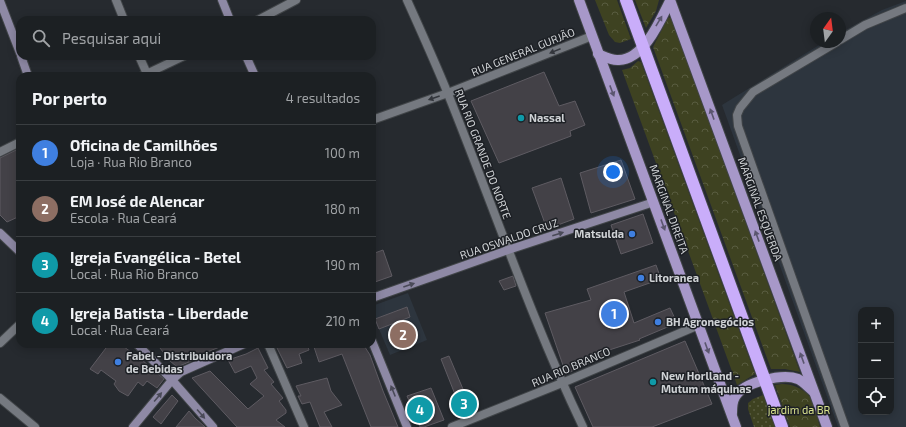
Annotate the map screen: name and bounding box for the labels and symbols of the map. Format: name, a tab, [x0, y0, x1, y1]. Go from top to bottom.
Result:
north arrow	[810, 12, 846, 48]
one-way arrow	[655, 16, 663, 26]
street label: RUA GENERAL GURJÃO	[469, 25, 576, 78]
one-way arrow	[549, 48, 561, 54]
one-way arrow	[609, 85, 615, 97]
street label: RUA RIO GRANDE DO NORTE	[453, 87, 514, 221]
one-way arrow	[428, 95, 440, 101]
one-way arrow	[708, 108, 714, 120]
place label: Nassal	[529, 111, 565, 124]
marker: Nassal	[516, 113, 526, 123]
street label: MARGINAL ESQUERDA	[735, 155, 785, 263]
your location	[603, 162, 623, 182]
street label: MARGINAL DIREITA	[647, 162, 692, 255]
street label: RUA OSWALDO CRUZ	[458, 216, 560, 261]
one-way arrow	[660, 220, 666, 232]
place label: Matsulda	[574, 227, 624, 240]
marker: Matsulda	[627, 229, 637, 239]
one-way arrow	[753, 229, 759, 241]
one-way arrow	[553, 231, 565, 237]
place label: Litoranea	[649, 271, 699, 284]
marker: Litoranea	[636, 273, 646, 283]
one-way arrow	[403, 282, 415, 288]
pin: 1	[601, 299, 627, 329]
place label: BH Agronegócios	[666, 315, 754, 328]
marker: BH Agronegócios	[653, 317, 663, 327]
pin: 2	[390, 320, 416, 350]
one-way arrow	[705, 342, 711, 354]
street label: RUA RIO BRANCO	[529, 344, 612, 389]
place label: Fabel - Distribuidora de Bebidas	[126, 349, 232, 375]
one-way arrow	[798, 351, 804, 363]
marker: Fabel - Distribuidora de Bebidas	[113, 357, 123, 367]
place label: New Horlland - Mutum máquinas	[661, 369, 752, 395]
marker: New Horlland - Mutum máquinas	[648, 377, 658, 387]
one-way arrow	[389, 384, 395, 396]
pin: 3	[451, 389, 477, 419]
one-way arrow	[153, 392, 162, 402]
pin: 4	[407, 395, 433, 425]
park label: jardim da BR	[768, 403, 831, 417]
one-way arrow	[197, 409, 206, 419]

